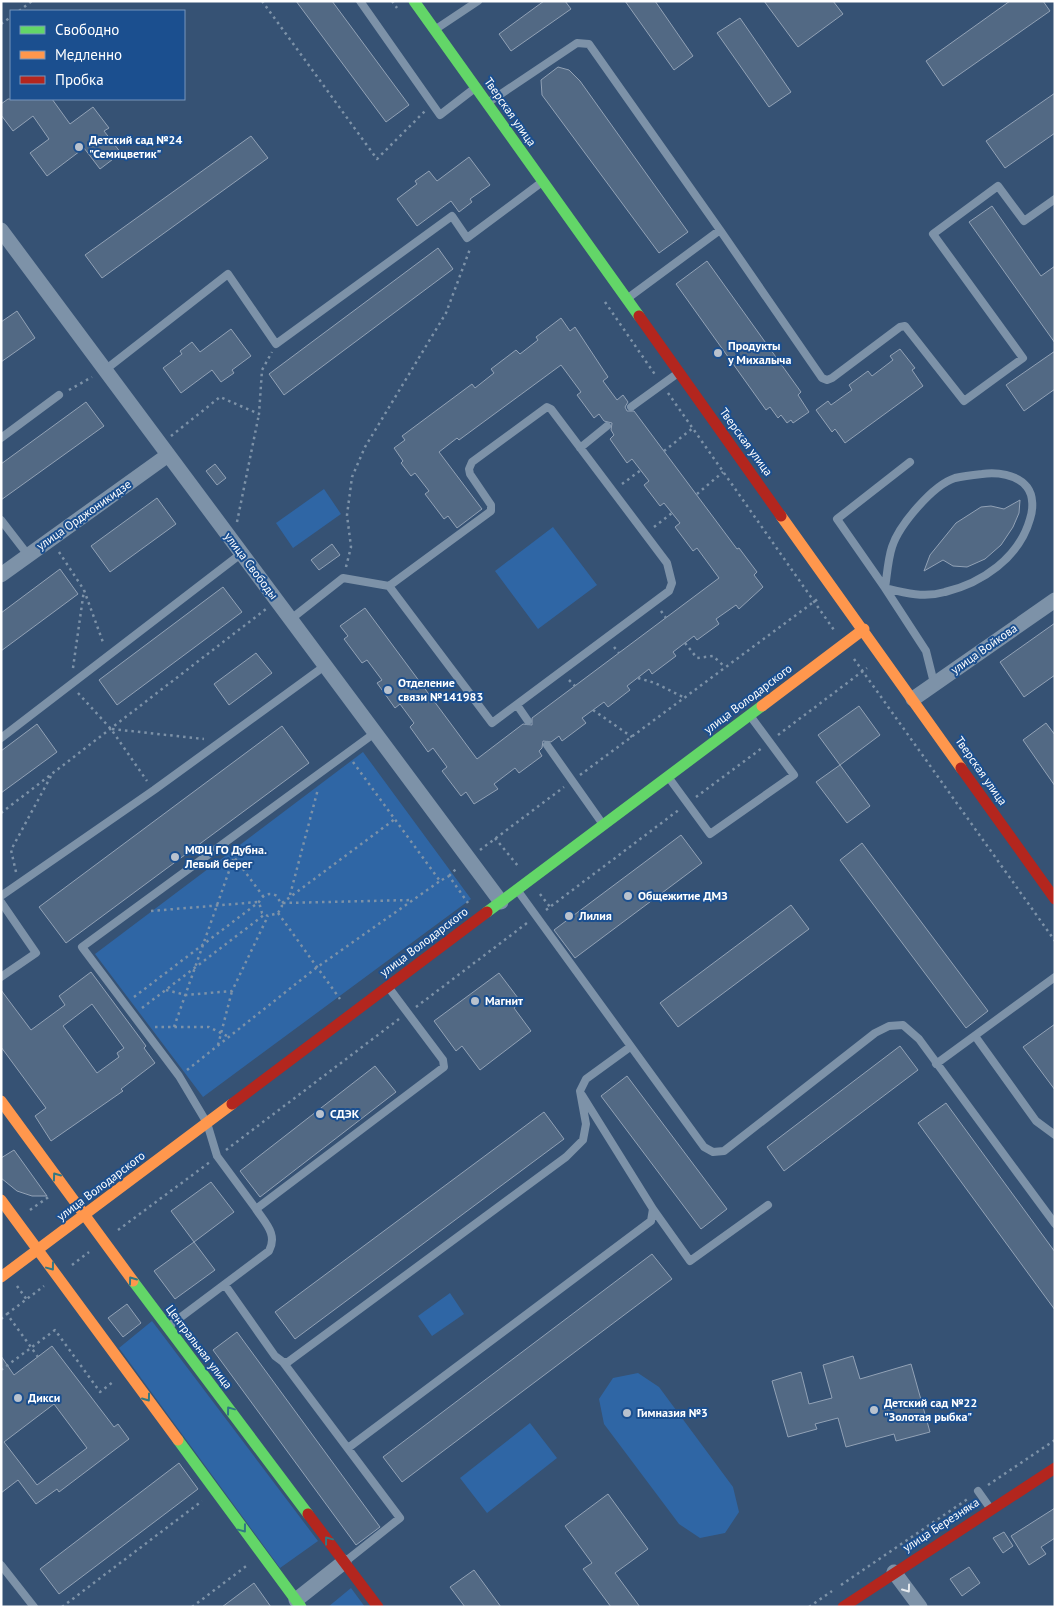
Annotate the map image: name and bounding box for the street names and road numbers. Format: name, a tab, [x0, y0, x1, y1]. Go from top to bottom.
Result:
street label: Тверская улица	[481, 74, 540, 149]
street label: Тверская улица	[717, 405, 776, 479]
street label: улица Орджоникидзе	[33, 476, 134, 553]
street label: улица Свободы	[221, 529, 282, 602]
street label: улица Войкова	[948, 620, 1020, 677]
street label: улица Володарского	[701, 661, 795, 737]
street label: Тверская улица	[952, 733, 1011, 808]
street label: улица Володарского	[377, 904, 471, 980]
street label: улица Володарского	[54, 1148, 148, 1224]
street label: Центральная улица	[163, 1302, 236, 1392]
street label: улица Березняка	[900, 1494, 982, 1555]

